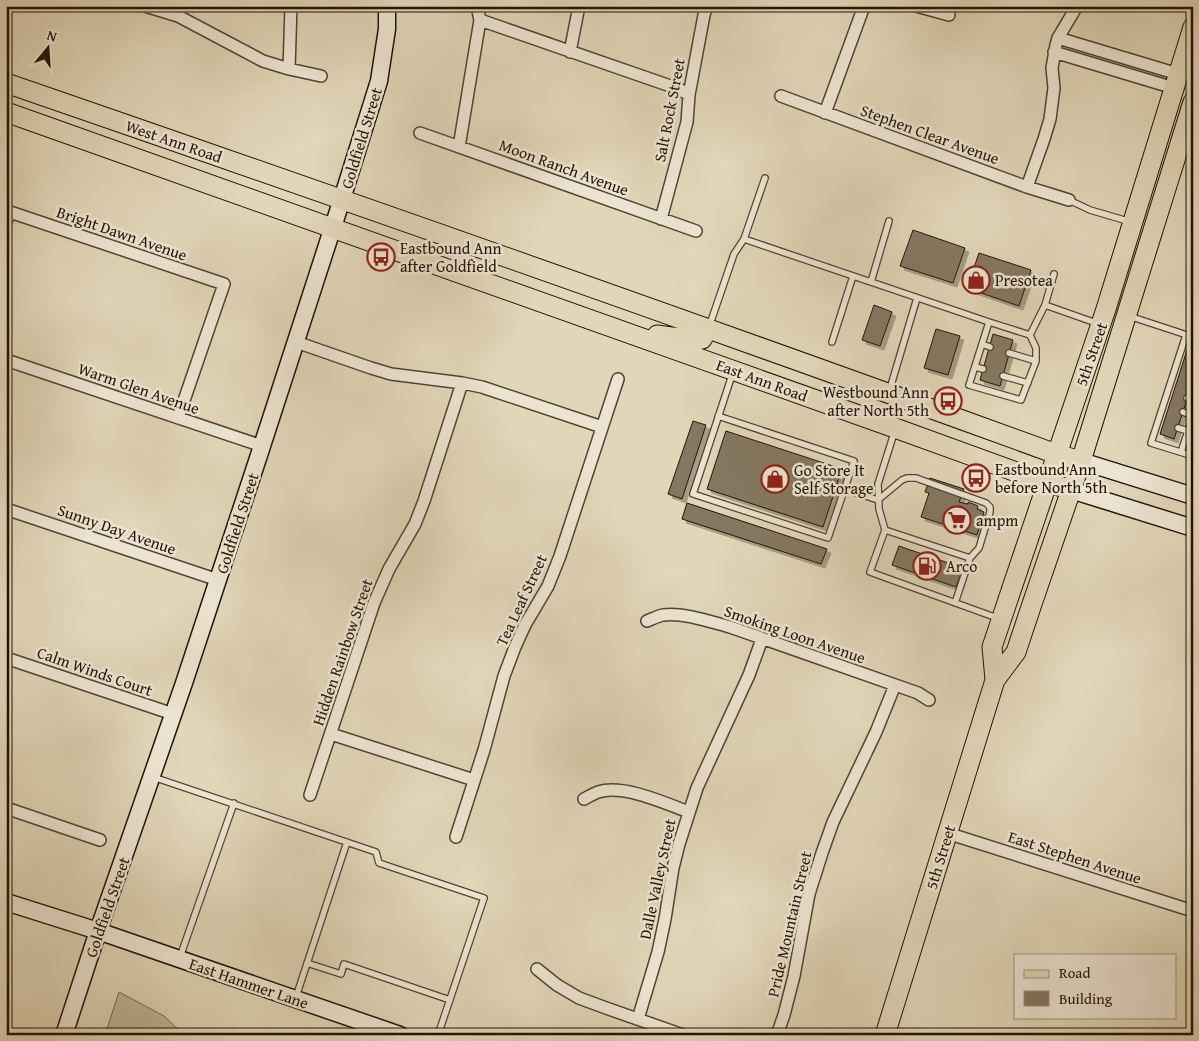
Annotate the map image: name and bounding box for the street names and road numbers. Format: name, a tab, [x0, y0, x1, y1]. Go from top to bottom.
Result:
street label: Salt Rock Street	[647, 56, 691, 164]
street label: Goldfield Street	[334, 84, 388, 192]
street label: Stephen Clear Avenue	[857, 98, 1003, 170]
street label: West Ann Road	[122, 113, 226, 169]
street label: Moon Ranch Avenue	[496, 132, 632, 202]
street label: Bright Dawn Avenue	[54, 199, 190, 267]
street label: 5th Street	[1069, 318, 1113, 389]
street label: East Ann Road	[713, 352, 812, 408]
street label: Warm Glen Avenue	[75, 356, 203, 420]
street label: Goldfield Street	[209, 469, 265, 577]
street label: Sunny Day Avenue	[55, 497, 179, 561]
street label: Tea Leaf Street	[489, 550, 553, 650]
street label: Hidden Rainbow Street	[306, 575, 379, 729]
street label: Smoking Loon Avenue	[721, 599, 869, 669]
street label: Calm Winds Court	[34, 640, 156, 702]
street label: Dalle Valley Street	[632, 816, 682, 942]
street label: 5th Street	[919, 821, 961, 892]
street label: East Stephen Avenue	[1005, 824, 1145, 890]
street label: Pride Mountain Street	[761, 848, 818, 999]
street label: Goldfield Street	[79, 853, 136, 960]
street label: East Hammer Lane	[186, 951, 312, 1015]

